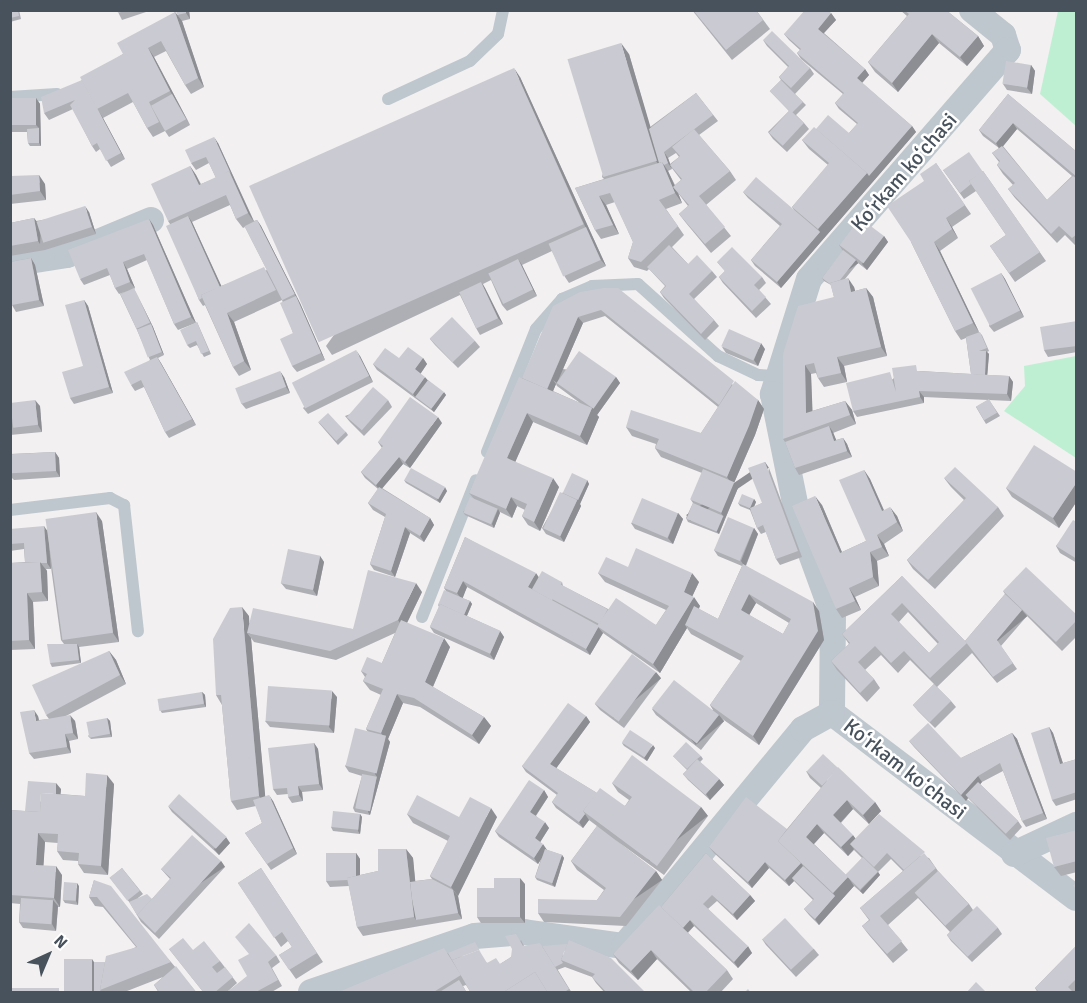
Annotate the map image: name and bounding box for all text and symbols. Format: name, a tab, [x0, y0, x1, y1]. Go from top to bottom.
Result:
street label: Koʻrkam koʻchasi	[846, 108, 962, 236]
street label: Koʻrkam koʻchasi	[839, 713, 971, 825]
north arrow	[18, 925, 78, 985]
text: N	[50, 931, 71, 953]

